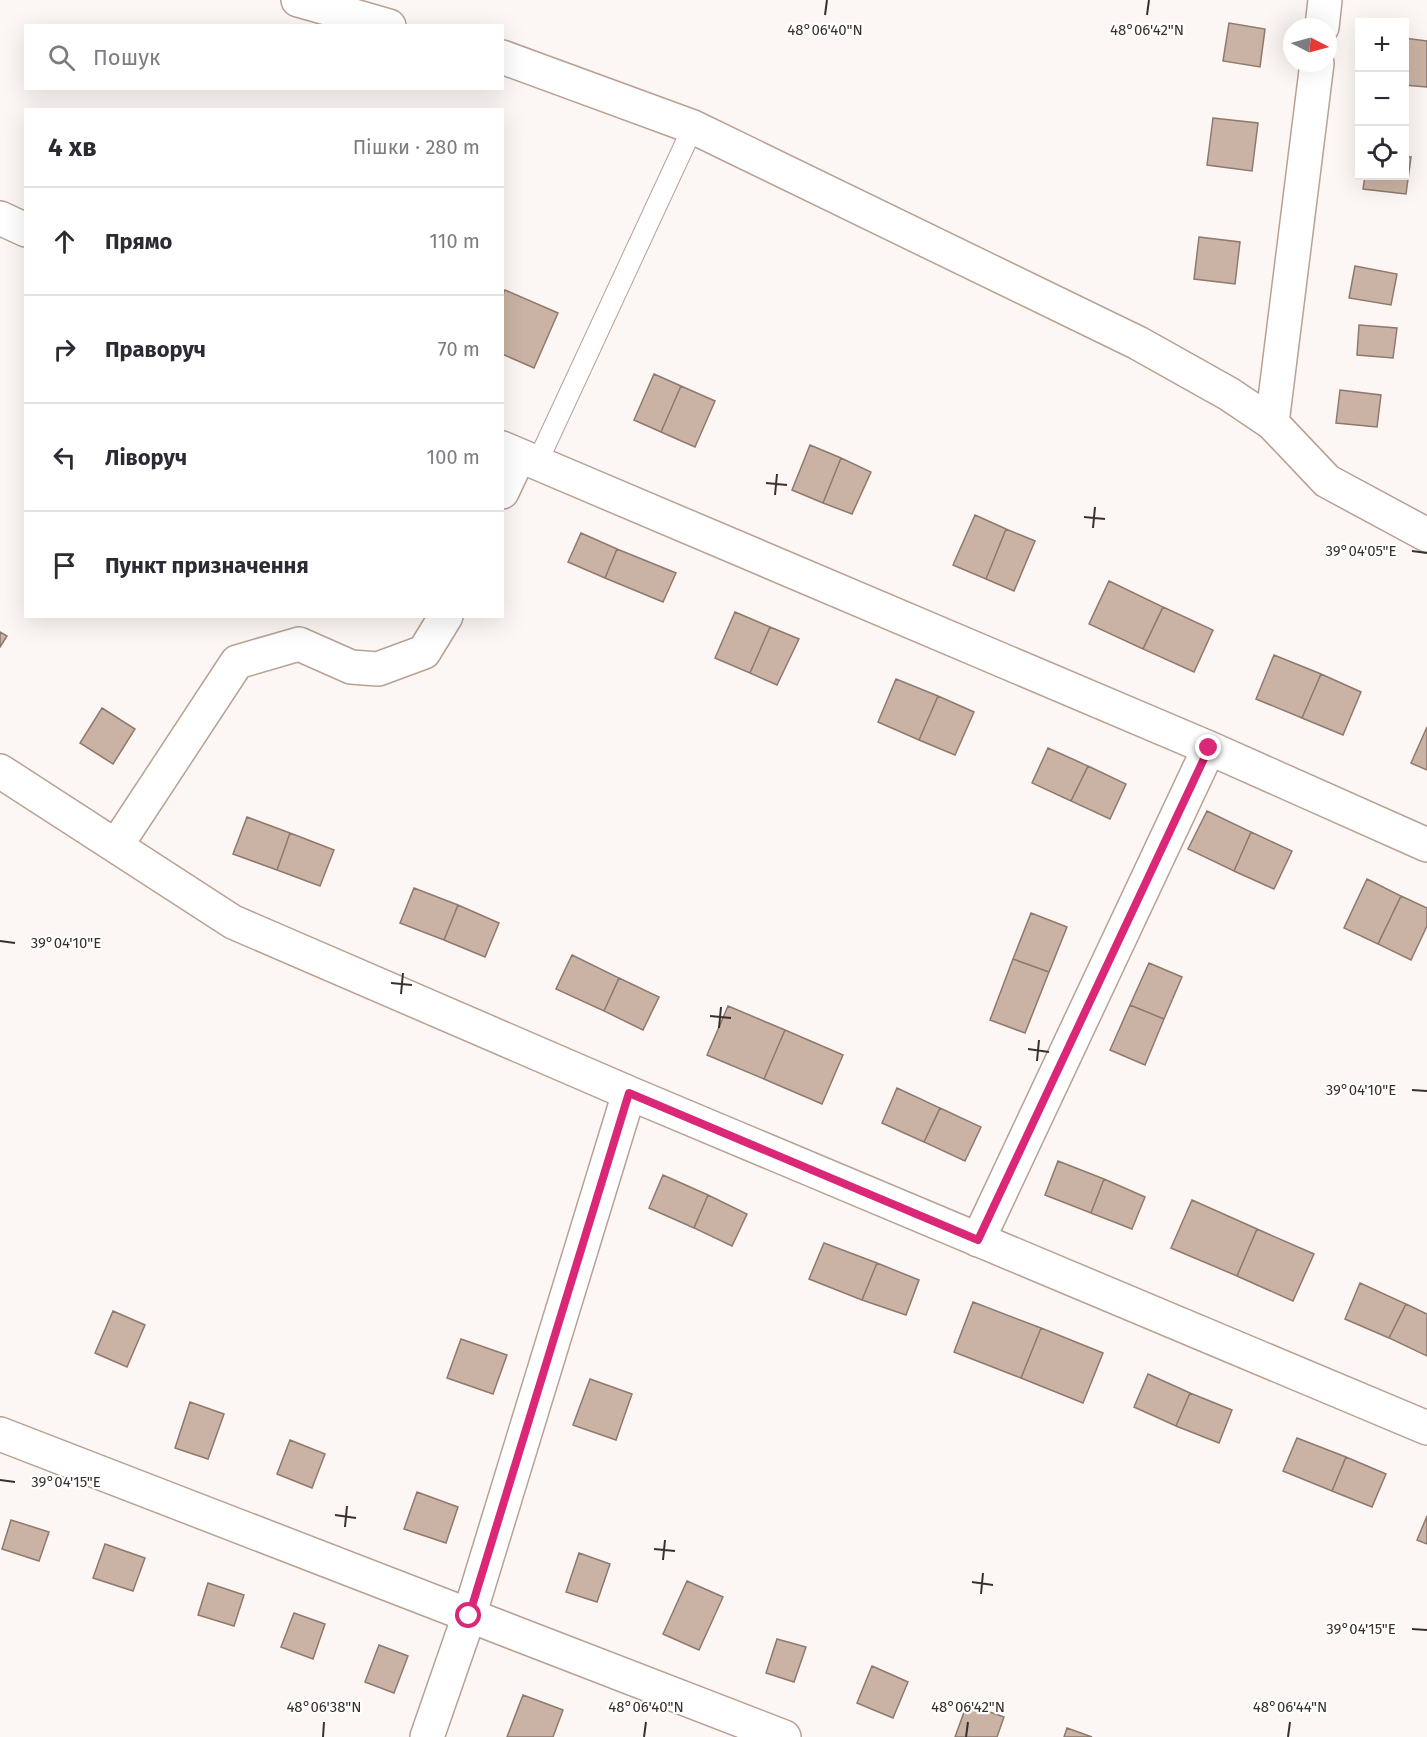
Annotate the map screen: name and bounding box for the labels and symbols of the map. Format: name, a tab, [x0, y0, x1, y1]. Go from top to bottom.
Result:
north arrow	[1283, 18, 1337, 72]
text: 48°06'40"N	[787, 21, 863, 39]
text: 48°06'42"N	[1110, 21, 1184, 39]
text: 39°04'05"E	[1325, 542, 1397, 560]
route end	[1195, 734, 1221, 760]
text: 39°04'10"E	[31, 934, 101, 952]
text: 39°04'10"E	[1326, 1081, 1396, 1099]
text: 39°04'15"E	[31, 1473, 101, 1491]
route start	[455, 1602, 481, 1628]
text: 39°04'15"E	[1326, 1620, 1396, 1638]
text: 48°06'38"N	[286, 1698, 362, 1716]
text: 48°06'40"N	[608, 1698, 684, 1716]
text: 48°06'42"N	[931, 1698, 1005, 1716]
text: 48°06'44"N	[1253, 1698, 1327, 1716]

